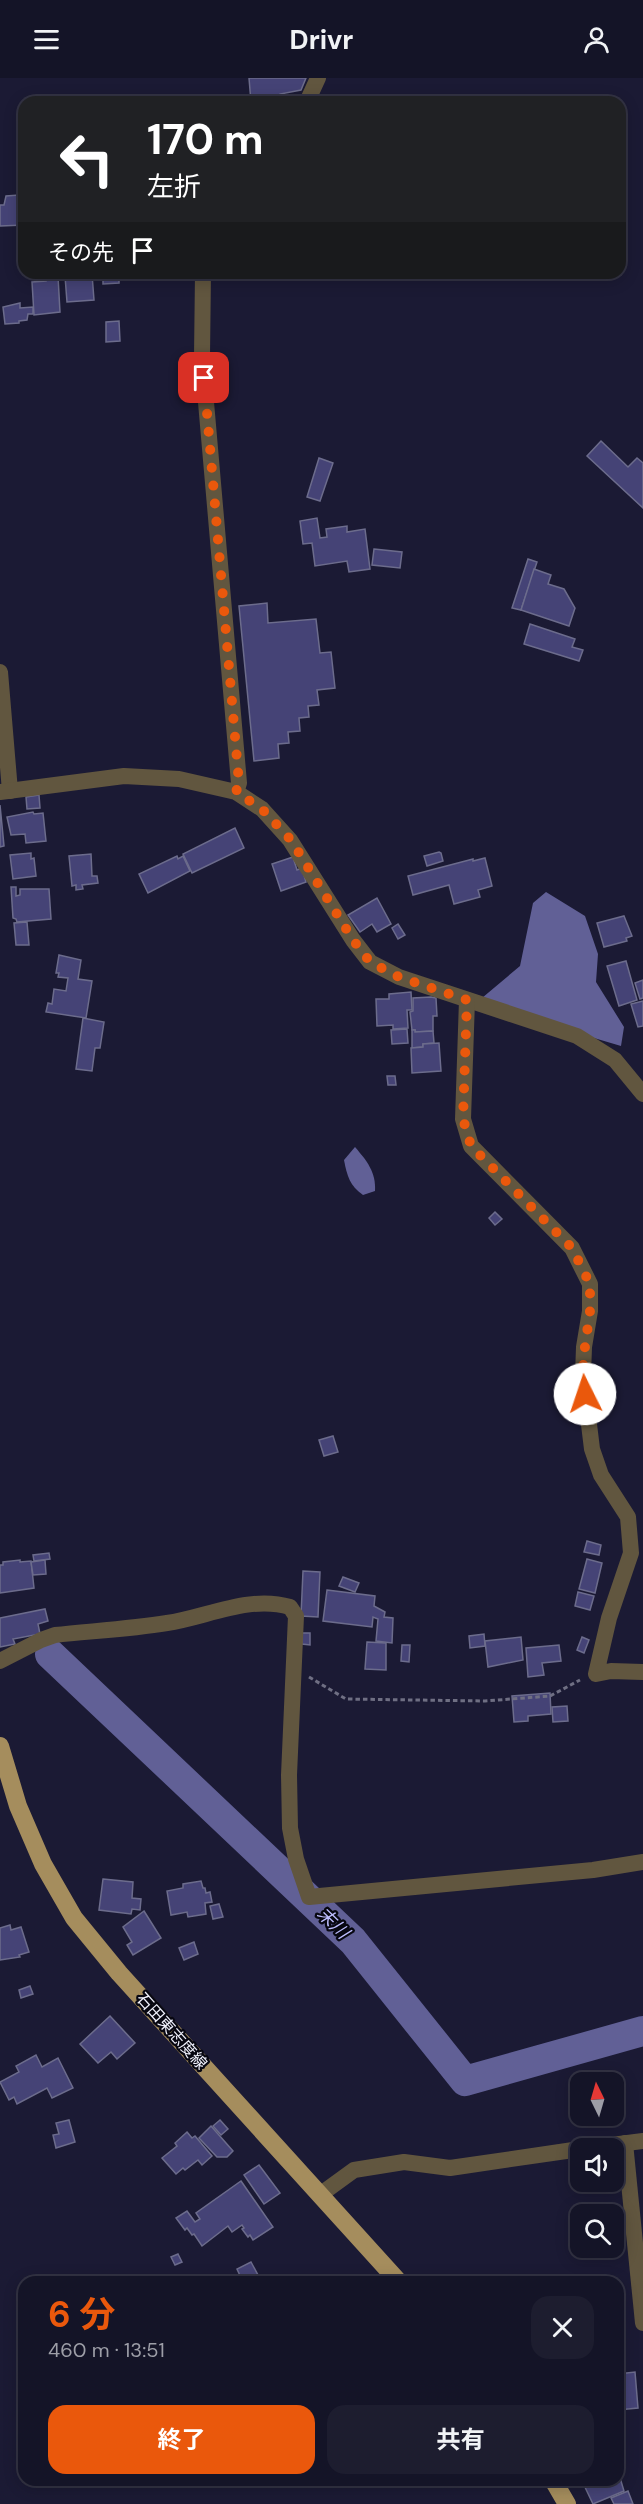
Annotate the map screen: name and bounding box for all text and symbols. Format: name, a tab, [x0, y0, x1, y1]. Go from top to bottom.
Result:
text: Drivr	[290, 22, 353, 57]
icon: menu	[30, 23, 63, 56]
icon: person	[580, 23, 613, 56]
text: 170 m	[147, 112, 264, 167]
icon: left	[48, 120, 126, 198]
text: 左折	[147, 169, 201, 204]
icon: arrive	[126, 234, 159, 267]
text: その先	[48, 238, 114, 267]
pin	[178, 352, 229, 403]
icon: arrive	[187, 361, 220, 394]
position arrow	[553, 1362, 617, 1426]
water label: 末川	[312, 1902, 356, 1946]
street label: 石田東志度線	[132, 1988, 212, 2074]
north arrow	[570, 2072, 624, 2126]
map controls	[570, 2072, 624, 2258]
button: sound	[570, 2138, 624, 2192]
button: search	[570, 2204, 624, 2258]
text: 6 分	[48, 2291, 115, 2338]
button: close	[531, 2296, 594, 2359]
text: 460 m · 13:51	[48, 2337, 165, 2363]
button: 終了	[48, 2405, 315, 2474]
button: 共有	[327, 2405, 594, 2474]

